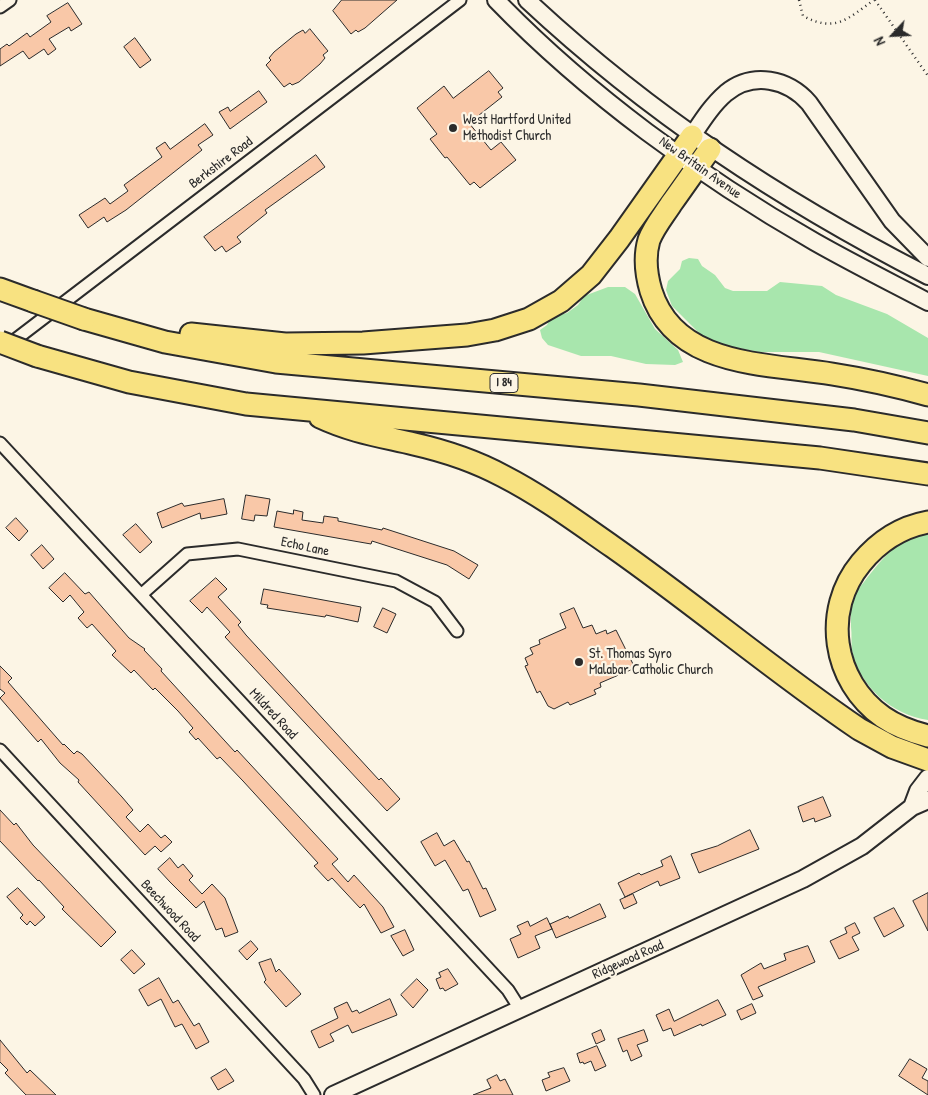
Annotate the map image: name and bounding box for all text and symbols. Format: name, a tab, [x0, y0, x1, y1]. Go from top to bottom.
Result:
north arrow	[868, 10, 918, 60]
text: N	[869, 34, 889, 49]
place label: West Hartford United Methodist Church	[463, 112, 571, 144]
marker: West Hartford United Methodist Church	[447, 122, 459, 134]
street label: New Britain Avenue	[656, 133, 744, 203]
street label: Berkshire Road	[186, 134, 256, 192]
road number: I 84	[490, 373, 518, 392]
street label: Echo Lane	[279, 534, 331, 560]
place label: St. Thomas Syro Malabar Catholic Church	[589, 646, 713, 679]
marker: St. Thomas Syro Malabar Catholic Church	[573, 656, 585, 668]
street label: Mildred Road	[245, 685, 301, 743]
street label: Beechwood Road	[137, 876, 203, 946]
street label: Ridgewood Road	[590, 937, 666, 983]

